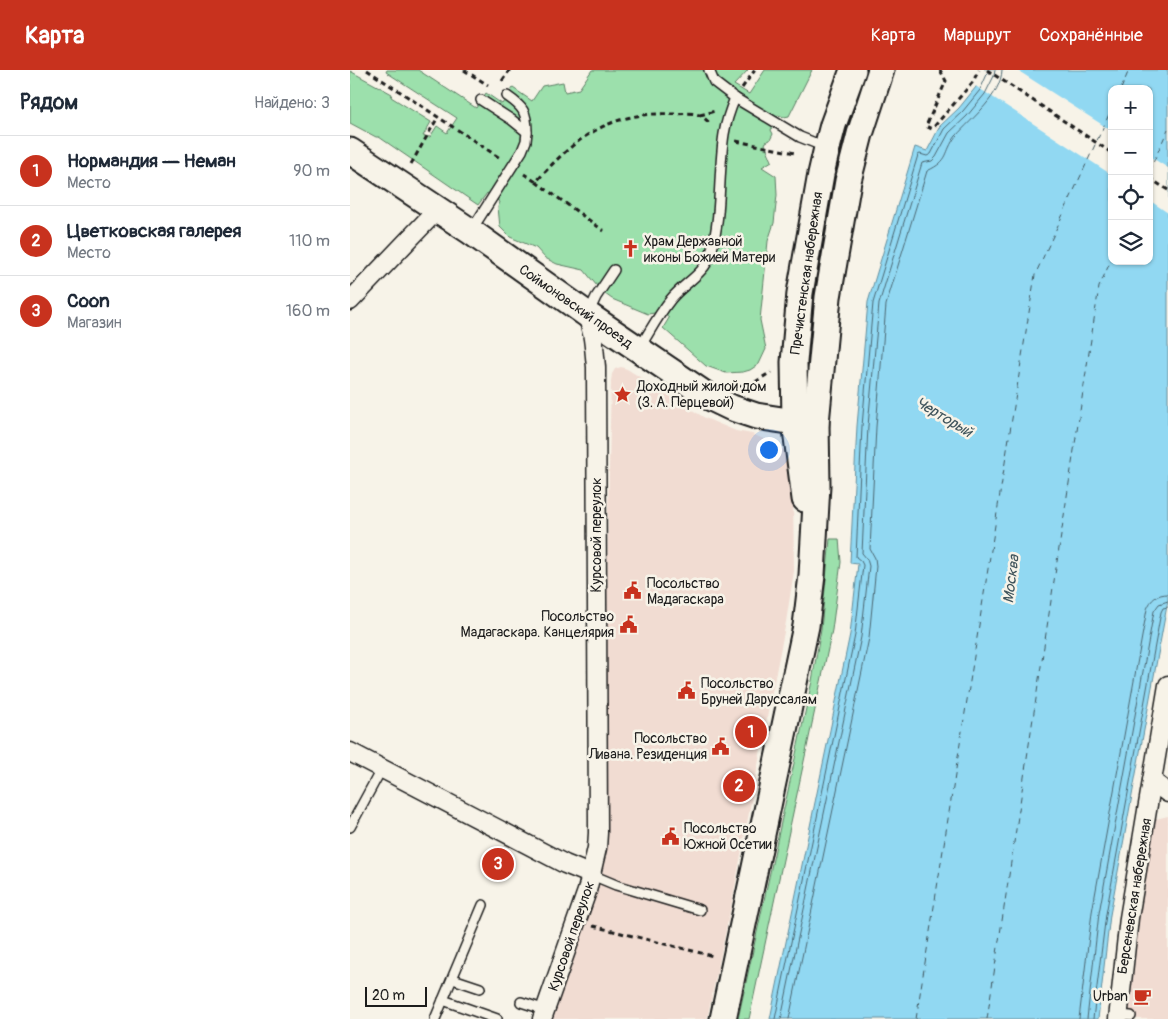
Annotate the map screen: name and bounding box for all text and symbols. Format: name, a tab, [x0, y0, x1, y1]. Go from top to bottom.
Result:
text: Карта	[25, 21, 84, 50]
text: Карта	[871, 24, 915, 47]
text: Маршрут	[943, 24, 1011, 47]
text: Сохранённые	[1039, 24, 1143, 47]
map controls	[1108, 85, 1153, 265]
button: +	[1108, 85, 1153, 130]
text: Рядом	[20, 89, 78, 116]
text: Найдено: 3	[254, 93, 330, 113]
button: −	[1108, 130, 1153, 175]
text: Нормандия — Неман	[67, 149, 236, 173]
text: 1	[33, 161, 39, 181]
text: 90 m	[293, 161, 330, 181]
text: Место	[67, 173, 111, 193]
button: locate	[1108, 175, 1153, 220]
street label: Пречистенская набережная	[787, 191, 826, 355]
text: Цветковская галерея	[67, 219, 241, 243]
button: layers	[1108, 220, 1153, 265]
text: 2	[32, 231, 40, 251]
text: 110 m	[289, 231, 330, 251]
place label: Храм Державной иконы Божией Матери	[644, 233, 775, 266]
church icon: Храм Державной иконы Божией Матери	[620, 239, 640, 259]
text: Место	[67, 243, 111, 263]
street label: Соймоновский проезд	[516, 261, 636, 352]
text: Coon	[67, 289, 110, 313]
text: 3	[32, 301, 40, 321]
text: 160 m	[286, 301, 330, 321]
text: Магазин	[67, 313, 122, 333]
place label: Доходный жилой дом (З. А. Перцевой)	[636, 378, 767, 411]
place icon: Доходный жилой дом (З. А. Перцевой)	[613, 384, 633, 404]
water label: Черторый	[912, 393, 977, 443]
your location	[756, 437, 782, 463]
street label: Курсовой переулок	[588, 477, 605, 593]
water label: Москва	[999, 553, 1024, 604]
place label: Посольство Мадагаскара	[647, 575, 724, 608]
public building icon: Посольство Мадагаскара	[623, 581, 643, 601]
place label: Посольство Мадагаскара. Канцелярия	[461, 608, 614, 641]
public building icon: Посольство Мадагаскара. Канцелярия	[618, 614, 638, 634]
place label: Посольство Бруней Даруссалам	[701, 675, 817, 708]
public building icon: Посольство Бруней Даруссалам	[677, 681, 697, 701]
pin: 1	[735, 713, 767, 751]
place label: Посольство Ливана. Резиденция	[588, 730, 707, 763]
public building icon: Посольство Ливана. Резиденция	[711, 736, 731, 756]
pin: 2	[723, 767, 755, 805]
street label: Берсеневская набережная	[1114, 817, 1155, 975]
place label: Посольство Южной Осетии	[684, 820, 772, 853]
public building icon: Посольство Южной Осетии	[660, 826, 680, 846]
pin: 3	[482, 845, 514, 883]
street label: Курсовой переулок	[545, 879, 598, 993]
scale bar	[365, 984, 428, 1007]
cafe icon: Urban	[1132, 986, 1152, 1006]
text: 20 m	[372, 987, 405, 1004]
place label: Urban	[1093, 988, 1128, 1005]

